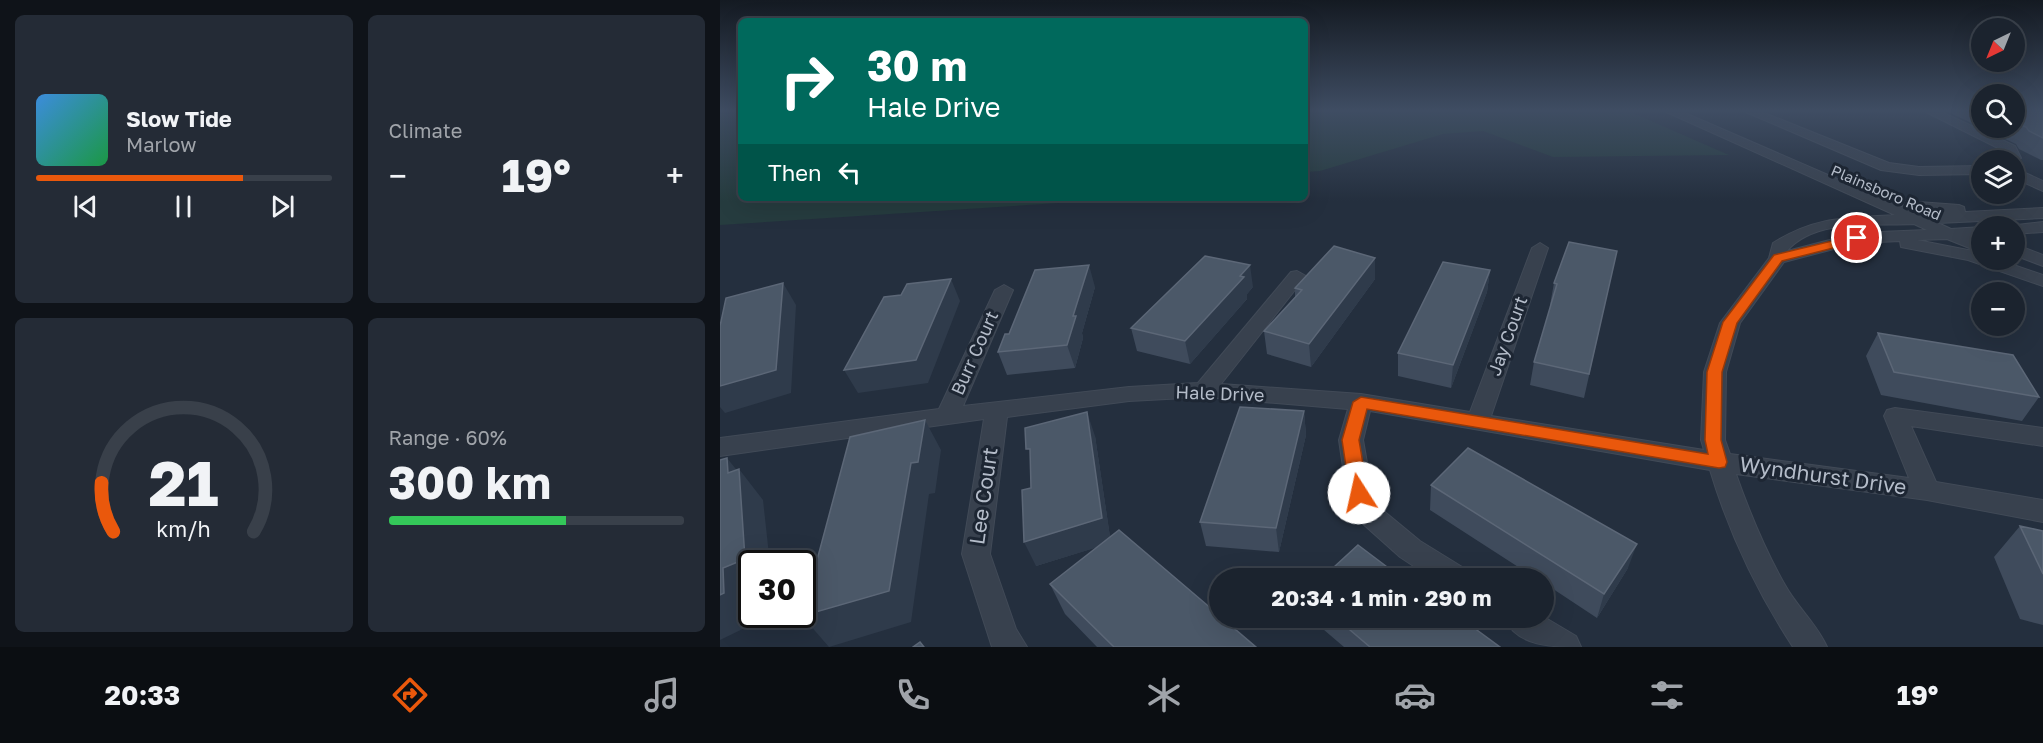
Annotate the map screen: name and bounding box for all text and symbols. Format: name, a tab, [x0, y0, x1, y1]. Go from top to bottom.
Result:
north arrow	[1971, 18, 2025, 72]
map controls	[1971, 18, 2025, 336]
text: 30 m	[867, 40, 967, 90]
icon: right	[768, 42, 846, 120]
button: search	[1971, 84, 2025, 138]
text: Hale Drive	[867, 91, 1000, 123]
text: Slow Tide	[126, 105, 232, 132]
text: Climate	[389, 118, 462, 142]
text: Marlow	[126, 132, 197, 156]
text: 19°	[502, 148, 571, 202]
button: layers	[1971, 150, 2025, 204]
text: −	[389, 156, 407, 195]
text: +	[666, 156, 684, 195]
icon: left	[833, 156, 866, 189]
text: Then	[768, 159, 821, 186]
street label: Plainsboro Road	[1829, 161, 1944, 223]
icon: previous	[69, 190, 102, 223]
icon: pause	[167, 190, 200, 223]
icon: next	[266, 190, 299, 223]
pin	[1831, 212, 1882, 263]
button: +	[1971, 216, 2025, 270]
icon: arrive	[1840, 221, 1873, 254]
button: −	[1971, 282, 2025, 336]
street label: Jay Court	[1483, 293, 1532, 378]
street label: Burr Court	[946, 307, 1002, 398]
street label: Hale Drive	[1175, 380, 1265, 406]
text: Range · 60%	[389, 425, 507, 449]
text: 21	[149, 445, 219, 520]
street label: Lee Court	[963, 446, 1003, 546]
street label: Wyndhurst Drive	[1738, 450, 1908, 500]
text: 300 km	[389, 455, 551, 509]
position arrow	[1327, 461, 1391, 525]
text: km/h	[156, 516, 211, 542]
speed limit sign: 30	[738, 550, 816, 628]
text: 20:34 · 1 min · 290 m	[1272, 584, 1491, 611]
icon: directions	[389, 674, 431, 716]
icon: music	[641, 674, 683, 716]
icon: phone	[892, 674, 934, 716]
icon: climate	[1143, 674, 1185, 716]
icon: car	[1394, 674, 1436, 716]
icon: filters	[1646, 674, 1688, 716]
text: 20:33	[105, 679, 180, 711]
text: 19°	[1897, 679, 1938, 711]

